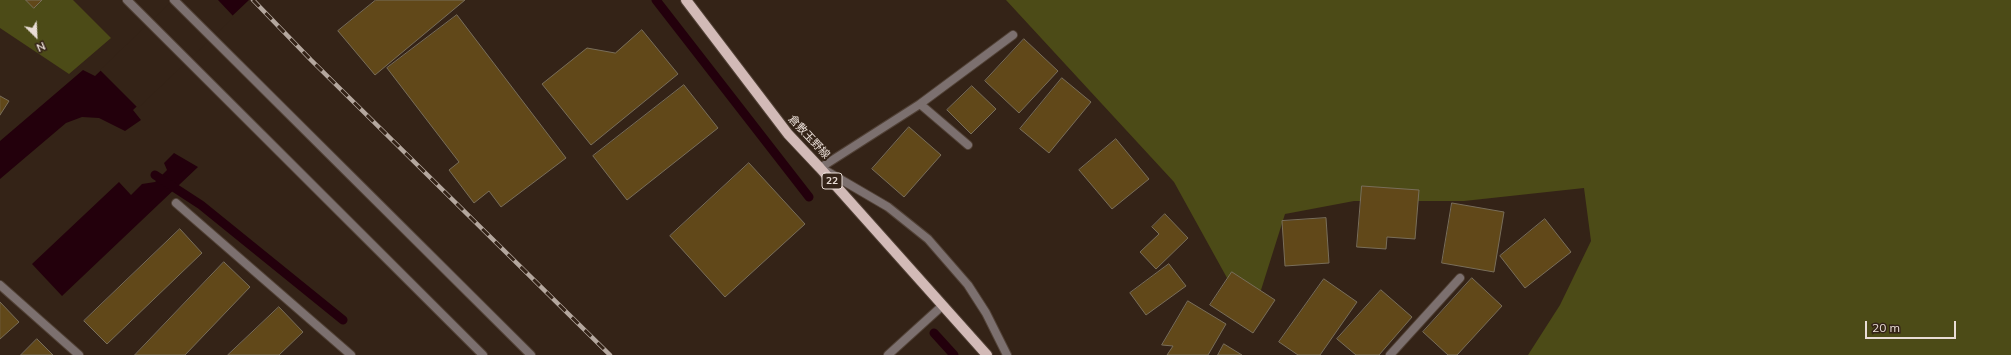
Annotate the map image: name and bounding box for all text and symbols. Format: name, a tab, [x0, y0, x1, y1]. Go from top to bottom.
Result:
north arrow	[16, 16, 56, 56]
text: N	[34, 39, 48, 55]
street label: 倉敷玉野線	[785, 112, 833, 162]
road number: 22	[822, 173, 842, 189]
scale bar	[1867, 313, 1958, 339]
text: 20 m	[1872, 320, 1900, 335]

